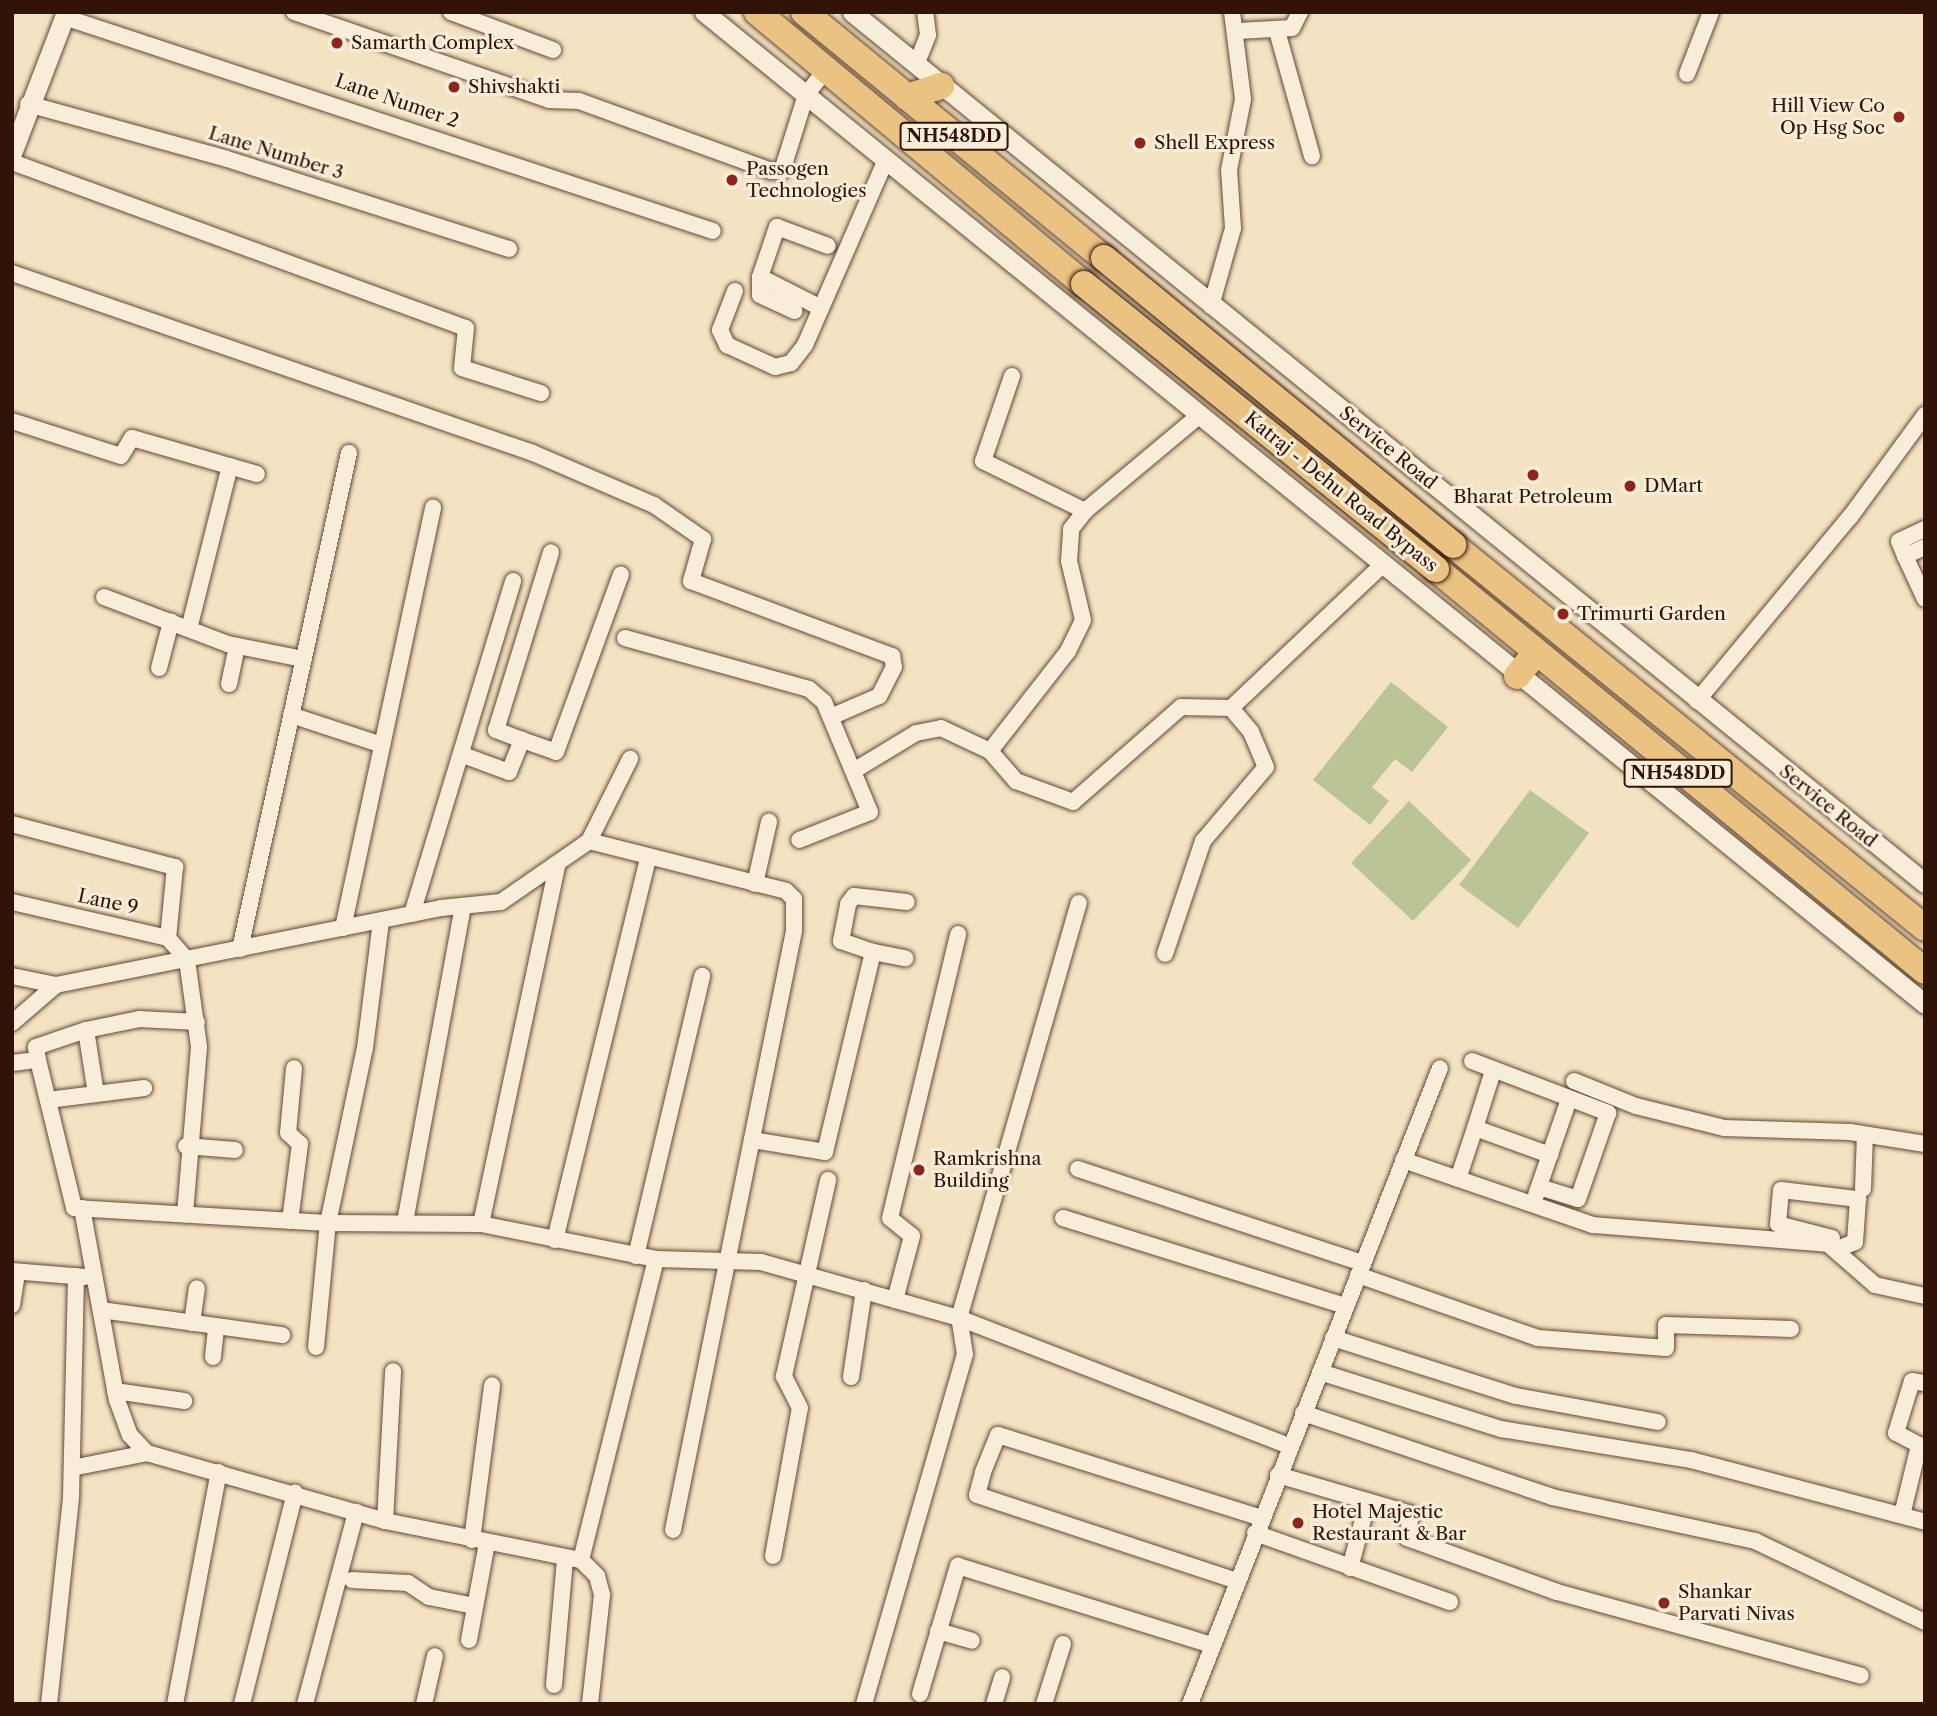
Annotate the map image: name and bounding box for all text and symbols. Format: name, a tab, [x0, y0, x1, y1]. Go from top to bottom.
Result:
place label: Samarth Complex	[351, 32, 514, 54]
marker: Samarth Complex	[329, 35, 345, 51]
street label: Lane Numer 2	[332, 69, 462, 133]
place label: Shivshakti	[468, 76, 560, 98]
marker: Shivshakti	[446, 79, 462, 95]
place label: Hill View Co Op Hsg Soc	[1770, 95, 1885, 139]
marker: Hill View Co Op Hsg Soc	[1891, 109, 1907, 125]
road number: NH548DD	[898, 121, 1010, 150]
street label: Lane Number 3	[206, 122, 346, 184]
place label: Shell Express	[1154, 132, 1275, 154]
marker: Shell Express	[1132, 135, 1148, 151]
place label: Passogen Technologies	[746, 158, 866, 202]
marker: Passogen Technologies	[724, 172, 740, 188]
street label: Service Road	[1335, 402, 1441, 494]
street label: Katraj - Dehu Road Bypass	[1240, 407, 1442, 577]
marker: Bharat Petroleum	[1525, 467, 1541, 483]
place label: DMart	[1644, 475, 1703, 497]
marker: DMart	[1622, 478, 1638, 494]
place label: Bharat Petroleum	[1453, 486, 1613, 508]
place label: Trimurti Garden	[1577, 603, 1726, 625]
marker: Trimurti Garden	[1555, 606, 1571, 622]
road number: NH548DD	[1622, 758, 1734, 788]
street label: Service Road	[1775, 760, 1881, 852]
street label: Lane 9	[76, 884, 140, 920]
place label: Ramkrishna Building	[933, 1148, 1041, 1192]
marker: Ramkrishna Building	[911, 1162, 927, 1178]
place label: Hotel Majestic Restaurant & Bar	[1312, 1501, 1466, 1545]
marker: Hotel Majestic Restaurant & Bar	[1290, 1515, 1306, 1531]
place label: Shankar Parvati Nivas	[1678, 1581, 1795, 1625]
marker: Shankar Parvati Nivas	[1656, 1595, 1672, 1611]

